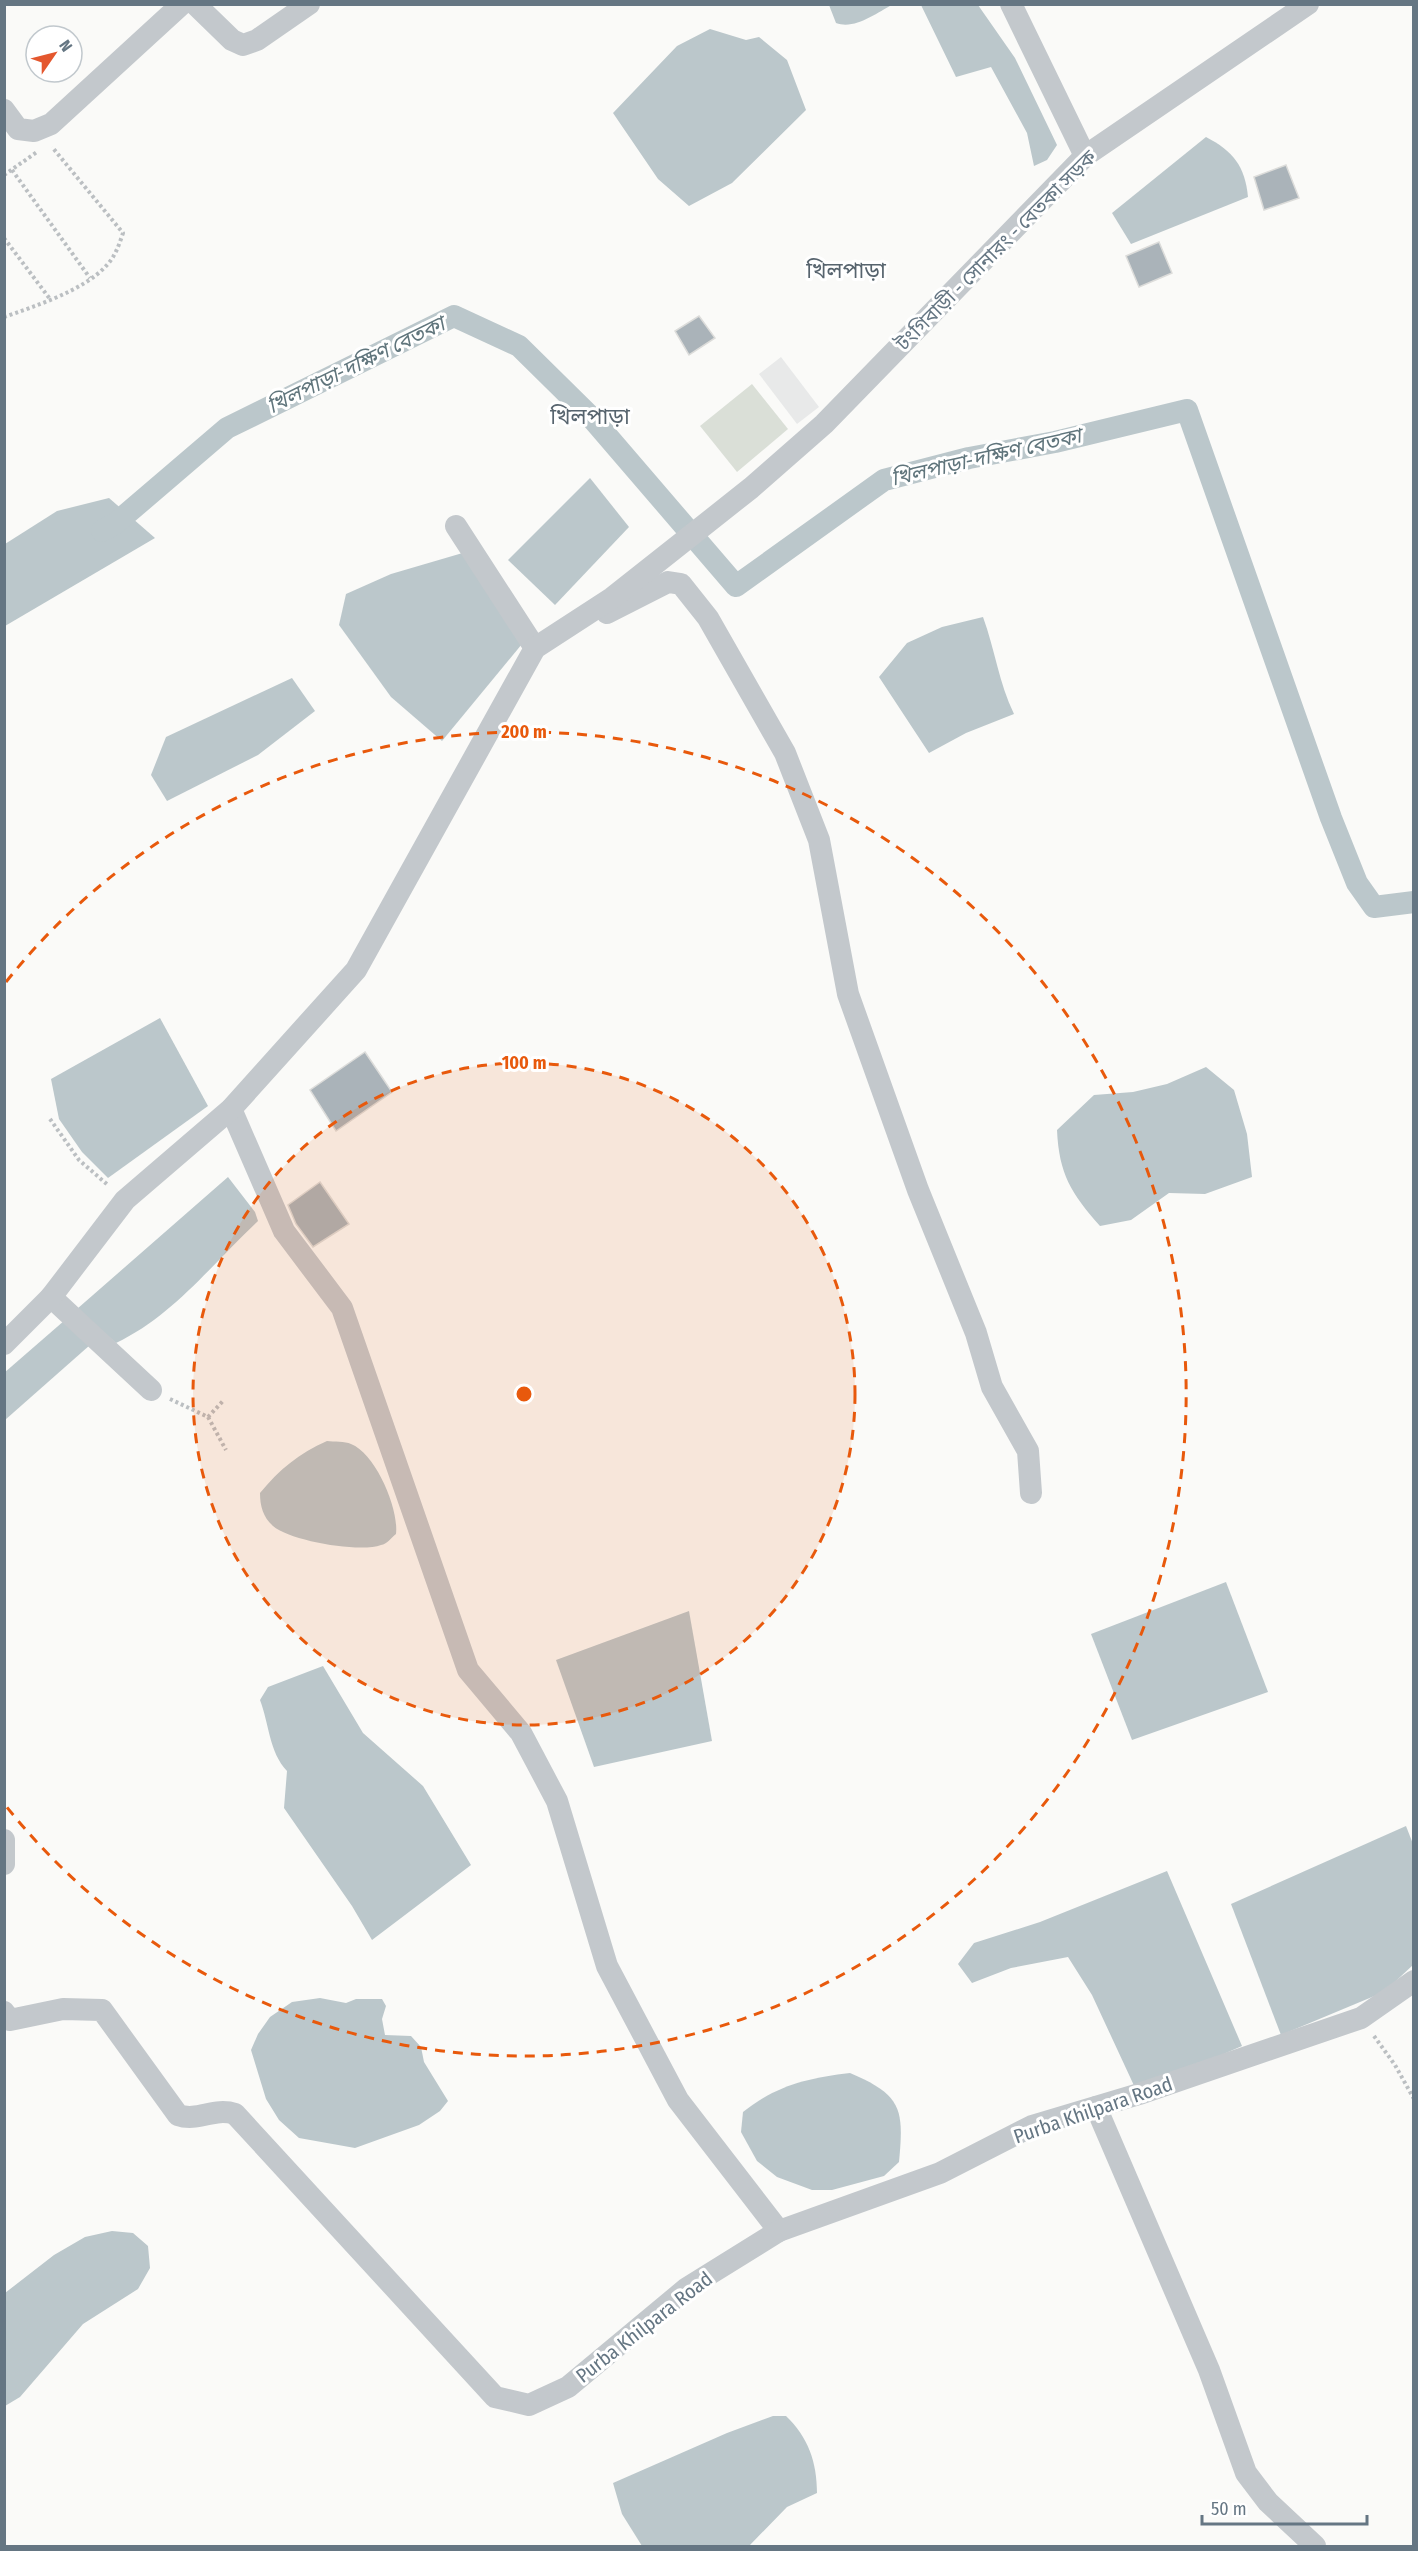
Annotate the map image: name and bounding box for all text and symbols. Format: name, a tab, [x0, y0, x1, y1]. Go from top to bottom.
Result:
north arrow	[24, 24, 84, 84]
text: N	[55, 36, 76, 55]
street label: টংগিবাড়ী - সোনারং - বেতকা সড়ক	[890, 144, 1102, 356]
district label: খিলপাড়া	[805, 257, 887, 284]
water label: খিলপাড়া-দক্ষিণ বেতকা	[263, 309, 453, 419]
district label: খিলপাড়া	[549, 403, 631, 430]
water label: খিলপাড়া-দক্ষিণ বেতকা	[888, 421, 1088, 492]
text: 200 m	[500, 721, 547, 743]
text: 100 m	[502, 1052, 546, 1074]
centre of rings	[514, 1384, 534, 1404]
street label: Purba Khilpara Road	[1010, 2072, 1176, 2148]
street label: Purba Khilpara Road	[571, 2266, 717, 2388]
scale bar	[1202, 2488, 1367, 2526]
text: 50 m	[1211, 2498, 1247, 2520]

